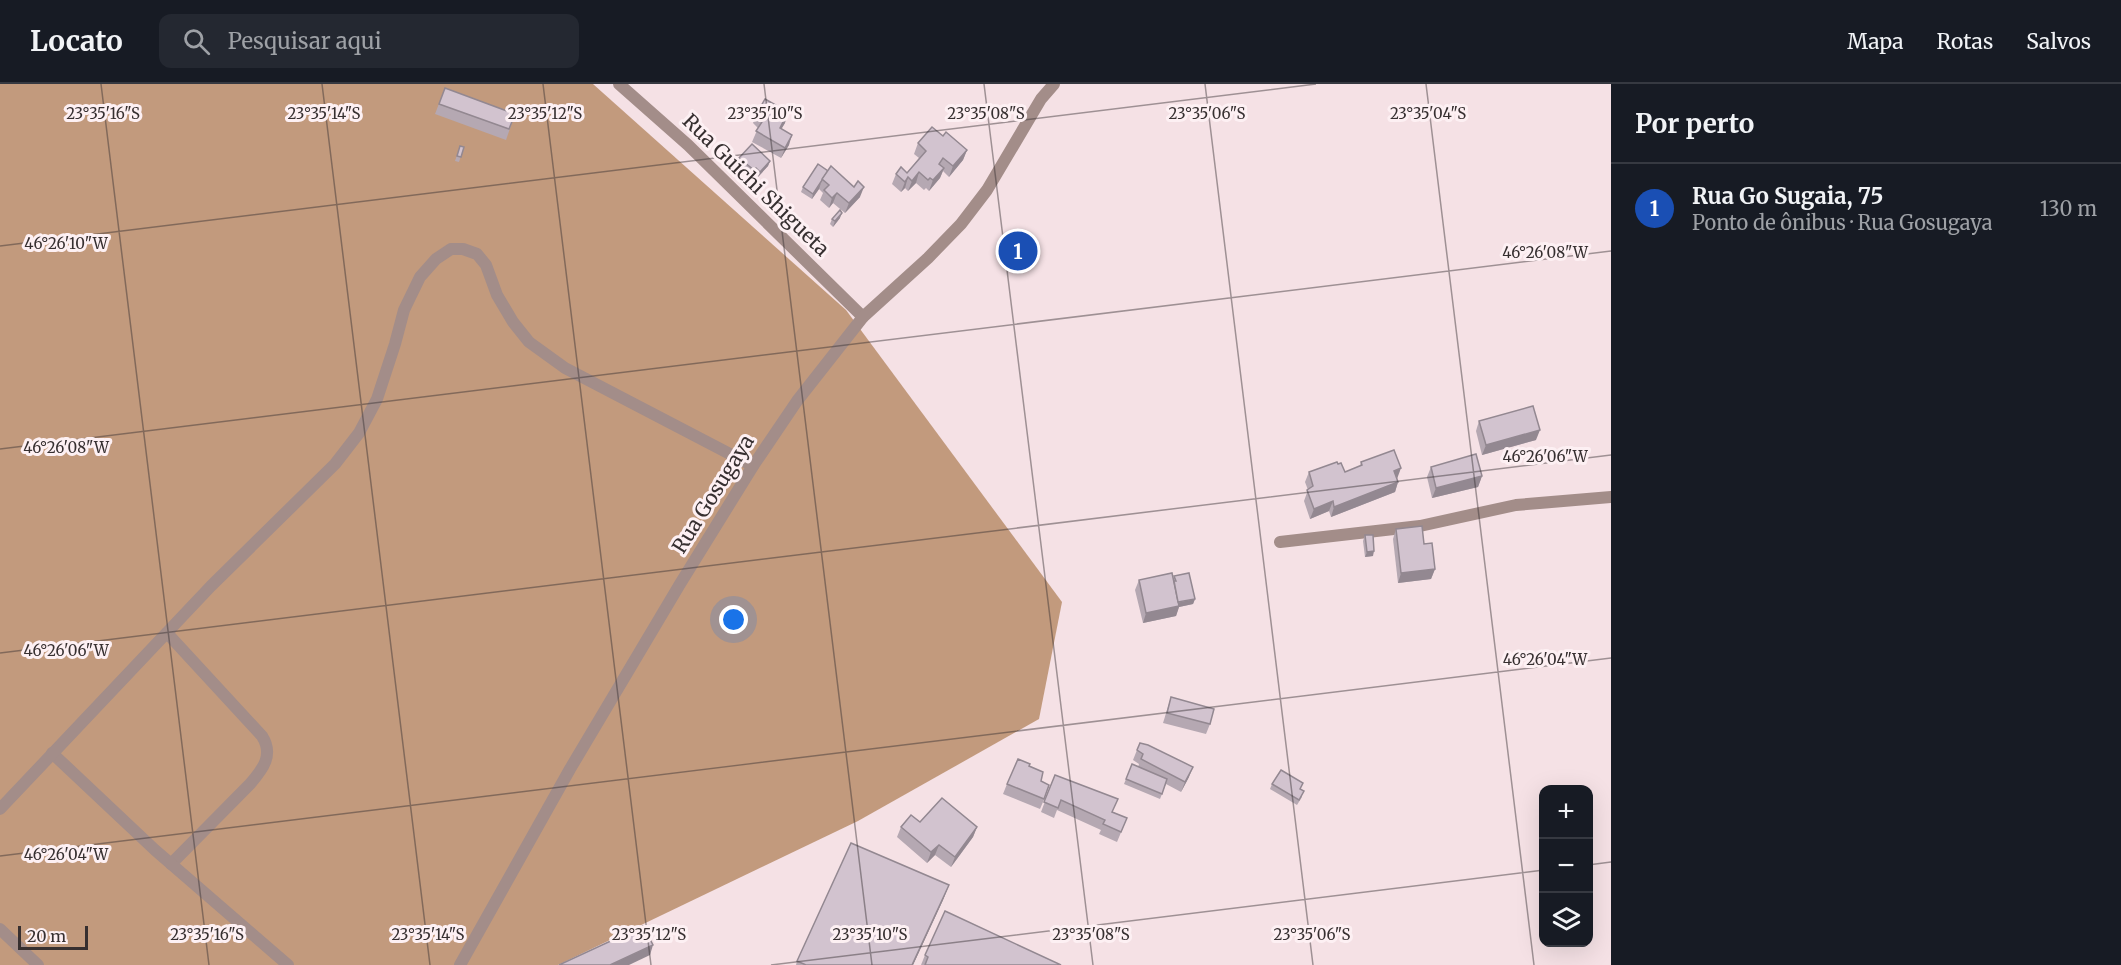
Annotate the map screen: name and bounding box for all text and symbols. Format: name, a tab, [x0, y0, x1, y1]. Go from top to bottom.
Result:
search box	[159, 14, 579, 68]
text: Locato	[30, 23, 123, 59]
icon: search	[180, 25, 213, 58]
text: Pesquisar aqui	[228, 27, 382, 55]
text: Mapa	[1847, 28, 1904, 55]
text: Rotas	[1937, 28, 1993, 55]
text: Salvos	[2026, 28, 2091, 55]
text: 23°35'16"S	[66, 104, 140, 123]
text: 23°35'14"S	[288, 104, 361, 123]
text: 23°35'12"S	[508, 104, 582, 123]
text: 23°35'10"S	[728, 104, 803, 123]
text: 23°35'08"S	[947, 104, 1025, 123]
text: 23°35'06"S	[1169, 104, 1245, 123]
text: 23°35'04"S	[1390, 104, 1466, 123]
text: Por perto	[1635, 107, 1754, 140]
street label: Rua Guichi Shigueta	[678, 108, 835, 261]
text: Rua Go Sugaia, 75	[1692, 182, 1883, 210]
text: 1	[1650, 196, 1659, 221]
text: 130 m	[2040, 196, 2097, 221]
text: Ponto de ônibus · Rua Gosugaya	[1692, 210, 1992, 235]
pin: 1	[998, 228, 1038, 274]
text: 46°26'10"W	[24, 234, 109, 253]
text: 46°26'08"W	[1502, 243, 1589, 262]
street label: Rua Gosugaya	[666, 430, 759, 558]
text: 46°26'08"W	[23, 438, 110, 457]
text: 46°26'06"W	[1502, 447, 1589, 466]
your location	[719, 605, 748, 634]
text: 46°26'06"W	[23, 641, 110, 660]
text: 46°26'04"W	[1503, 650, 1588, 669]
map controls	[1539, 785, 1593, 947]
button: +	[1539, 785, 1593, 839]
button: −	[1539, 839, 1593, 893]
text: 46°26'04"W	[24, 845, 109, 864]
button: layers	[1539, 893, 1593, 947]
scale bar	[18, 923, 88, 950]
text: 23°35'16"S	[170, 925, 244, 944]
text: 23°35'14"S	[392, 925, 465, 944]
text: 23°35'12"S	[612, 925, 686, 944]
text: 23°35'10"S	[833, 925, 908, 944]
text: 23°35'08"S	[1052, 925, 1130, 944]
text: 23°35'06"S	[1274, 925, 1350, 944]
text: 20 m	[27, 926, 66, 946]

